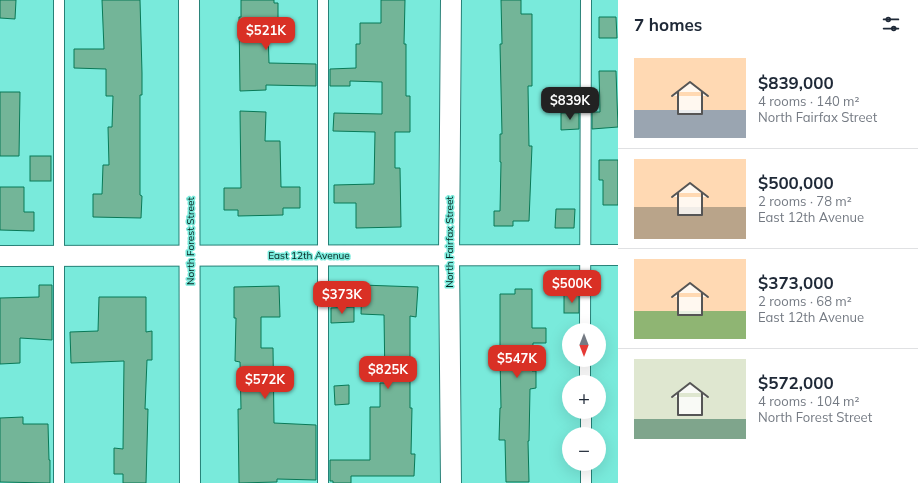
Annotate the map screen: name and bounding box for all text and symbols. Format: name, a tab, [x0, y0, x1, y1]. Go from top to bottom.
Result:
icon: filters	[880, 13, 902, 35]
text: 7 homes	[634, 14, 702, 35]
pin: $521K	[238, 17, 294, 51]
text: $521K	[246, 22, 286, 38]
text: $839,000	[758, 72, 834, 93]
icon: home	[666, 74, 714, 122]
pin: $839K	[542, 87, 598, 121]
text: $839K	[550, 92, 590, 108]
text: 4 rooms · 140 m²	[758, 93, 859, 109]
text: North Fairfax Street	[758, 109, 877, 125]
text: $500,000	[758, 172, 834, 193]
icon: home	[666, 175, 714, 223]
text: 2 rooms · 78 m²	[758, 193, 852, 209]
street label: North Fairfax Street	[443, 196, 456, 288]
street label: North Forest Street	[184, 197, 197, 285]
text: East 12th Avenue	[758, 209, 864, 225]
street label: East 12th Avenue	[268, 249, 350, 262]
pin: $500K	[544, 270, 600, 304]
text: $373,000	[758, 272, 834, 293]
text: $500K	[552, 275, 592, 291]
icon: home	[666, 275, 714, 323]
pin: $373K	[314, 281, 370, 315]
text: $373K	[322, 286, 362, 302]
text: 2 rooms · 68 m²	[758, 293, 852, 309]
text: East 12th Avenue	[758, 309, 864, 325]
north arrow	[562, 323, 606, 367]
map controls	[562, 323, 606, 471]
pin: $547K	[489, 345, 545, 379]
text: $547K	[497, 350, 537, 366]
pin: $825K	[360, 356, 416, 390]
text: $825K	[368, 361, 408, 377]
pin: $572K	[237, 366, 293, 400]
text: $572K	[245, 371, 285, 387]
text: $572,000	[758, 372, 834, 393]
button: +	[562, 375, 606, 419]
icon: home	[666, 375, 714, 423]
text: 4 rooms · 104 m²	[758, 393, 859, 409]
text: North Forest Street	[758, 409, 872, 425]
button: −	[562, 427, 606, 471]

